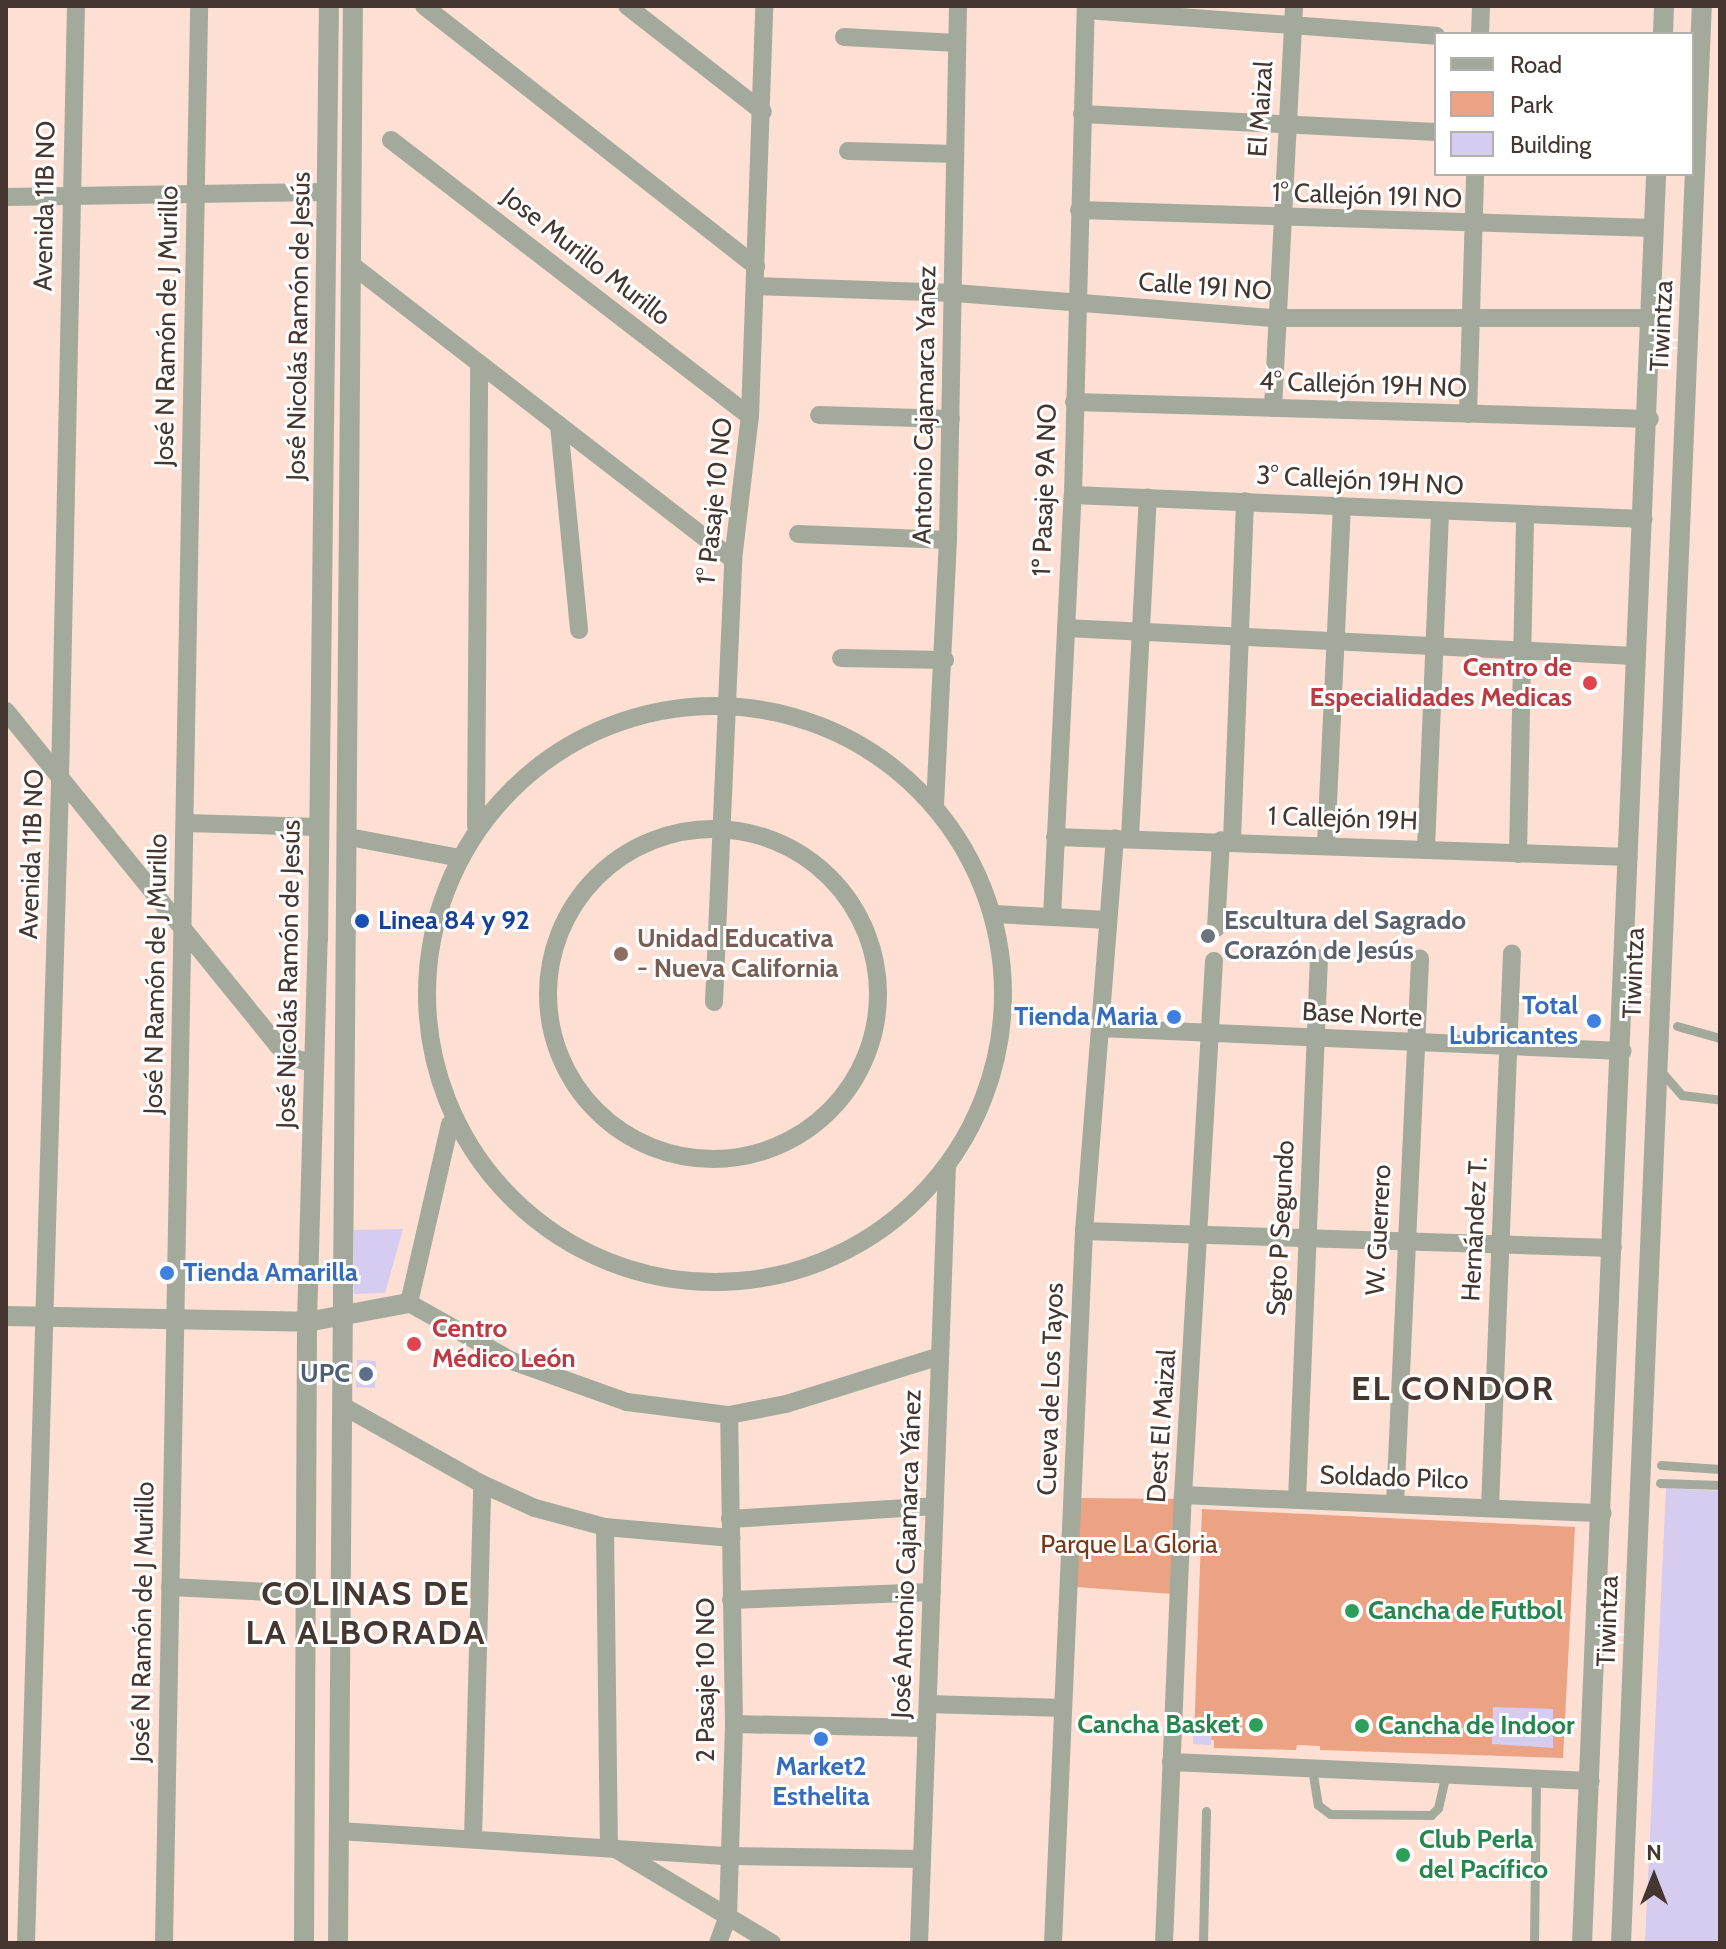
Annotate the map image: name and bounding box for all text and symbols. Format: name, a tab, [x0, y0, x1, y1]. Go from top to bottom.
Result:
legend	[1434, 32, 1694, 176]
text: Road	[1510, 50, 1562, 79]
street label: El Maizal	[1242, 60, 1280, 158]
text: Park	[1510, 90, 1553, 119]
street label: Avenida 11B NO	[28, 121, 62, 291]
text: Building	[1510, 130, 1591, 159]
street label: José Nicolás Ramón de Jesús	[281, 171, 317, 481]
street label: 1° Callejón 19I NO	[1271, 177, 1463, 215]
street label: Jose Murillo Murillo	[495, 181, 677, 333]
street label: José N Ramón de J Murillo	[149, 185, 185, 467]
street label: Antonio Cajamarca Yanez	[907, 265, 943, 545]
street label: Calle 19I NO	[1137, 267, 1273, 307]
street label: Tiwintza	[1644, 280, 1680, 372]
street label: 4° Callejón 19H NO	[1258, 366, 1468, 404]
street label: 1º Pasaje 9A NO	[1026, 403, 1064, 577]
street label: 1° Pasaje 10 NO	[691, 416, 739, 586]
street label: 3° Callejón 19H NO	[1256, 460, 1464, 502]
place label: Centro de Especialidades Medicas	[1309, 652, 1572, 714]
marker: Centro de Especialidades Medicas	[1579, 672, 1601, 694]
street label: Avenida 11B NO	[13, 768, 51, 940]
street label: 1 Callejón 19H	[1267, 801, 1419, 837]
street label: José Nicolás Ramón de Jesús	[271, 819, 307, 1129]
street label: José N Ramón de J Murillo	[138, 833, 174, 1115]
place label: Linea 84 y 92	[378, 905, 530, 937]
place label: Escultura del Sagrado Corazón de Jesús	[1224, 905, 1466, 966]
marker: Linea 84 y 92	[353, 912, 371, 930]
place label: Unidad Educativa - Nueva California	[637, 923, 838, 984]
marker: Escultura del Sagrado Corazón de Jesús	[1199, 927, 1217, 945]
street label: Tiwintza	[1617, 927, 1651, 1019]
marker: Unidad Educativa - Nueva California	[612, 945, 630, 963]
place label: Total Lubricantes	[1449, 990, 1578, 1052]
street label: Base Norte	[1301, 996, 1423, 1034]
place label: Tienda Maria	[1014, 1001, 1158, 1033]
marker: Tienda Maria	[1165, 1008, 1183, 1026]
marker: Total Lubricantes	[1585, 1012, 1603, 1030]
street label: Sgto P Segundo	[1261, 1139, 1301, 1317]
street label: Hernández T.	[1456, 1156, 1494, 1302]
street label: W. Guerrero	[1360, 1164, 1398, 1296]
place label: Tienda Amarilla	[183, 1257, 358, 1289]
marker: Tienda Amarilla	[158, 1264, 176, 1282]
street label: Cueva de Los Tayos	[1032, 1282, 1070, 1496]
place label: Centro Médico León	[432, 1313, 576, 1374]
marker: Centro Médico León	[403, 1333, 425, 1355]
street label: Dest El Maizal	[1141, 1348, 1183, 1504]
place label: UPC	[300, 1358, 350, 1390]
marker: UPC	[357, 1365, 375, 1383]
district label: EL CONDOR	[1351, 1369, 1555, 1409]
street label: José Antonio Cajamarca Yánez	[886, 1389, 928, 1719]
street label: Soldado Pilco	[1319, 1460, 1469, 1496]
street label: José N Ramón de J Murillo	[125, 1481, 161, 1763]
park label: Parque La Gloria	[1040, 1529, 1218, 1561]
district label: COLINAS DE LA ALBORADA	[245, 1573, 487, 1652]
street label: Tiwintza	[1591, 1575, 1625, 1667]
place label: Cancha de Futbol	[1368, 1595, 1563, 1627]
street label: 2 Pasaje 10 NO	[690, 1597, 722, 1763]
marker: Cancha de Futbol	[1343, 1602, 1361, 1620]
place label: Cancha Basket	[1077, 1709, 1240, 1741]
place label: Cancha de Indoor	[1378, 1710, 1575, 1742]
marker: Cancha Basket	[1247, 1716, 1265, 1734]
marker: Cancha de Indoor	[1353, 1717, 1371, 1735]
marker: Market2 Esthelita	[812, 1730, 830, 1748]
place label: Market2 Esthelita	[772, 1751, 870, 1812]
place label: Club Perla del Pacífico	[1419, 1824, 1548, 1886]
north arrow	[1614, 1837, 1694, 1917]
text: N	[1646, 1839, 1662, 1866]
marker: Club Perla del Pacífico	[1394, 1846, 1412, 1864]

